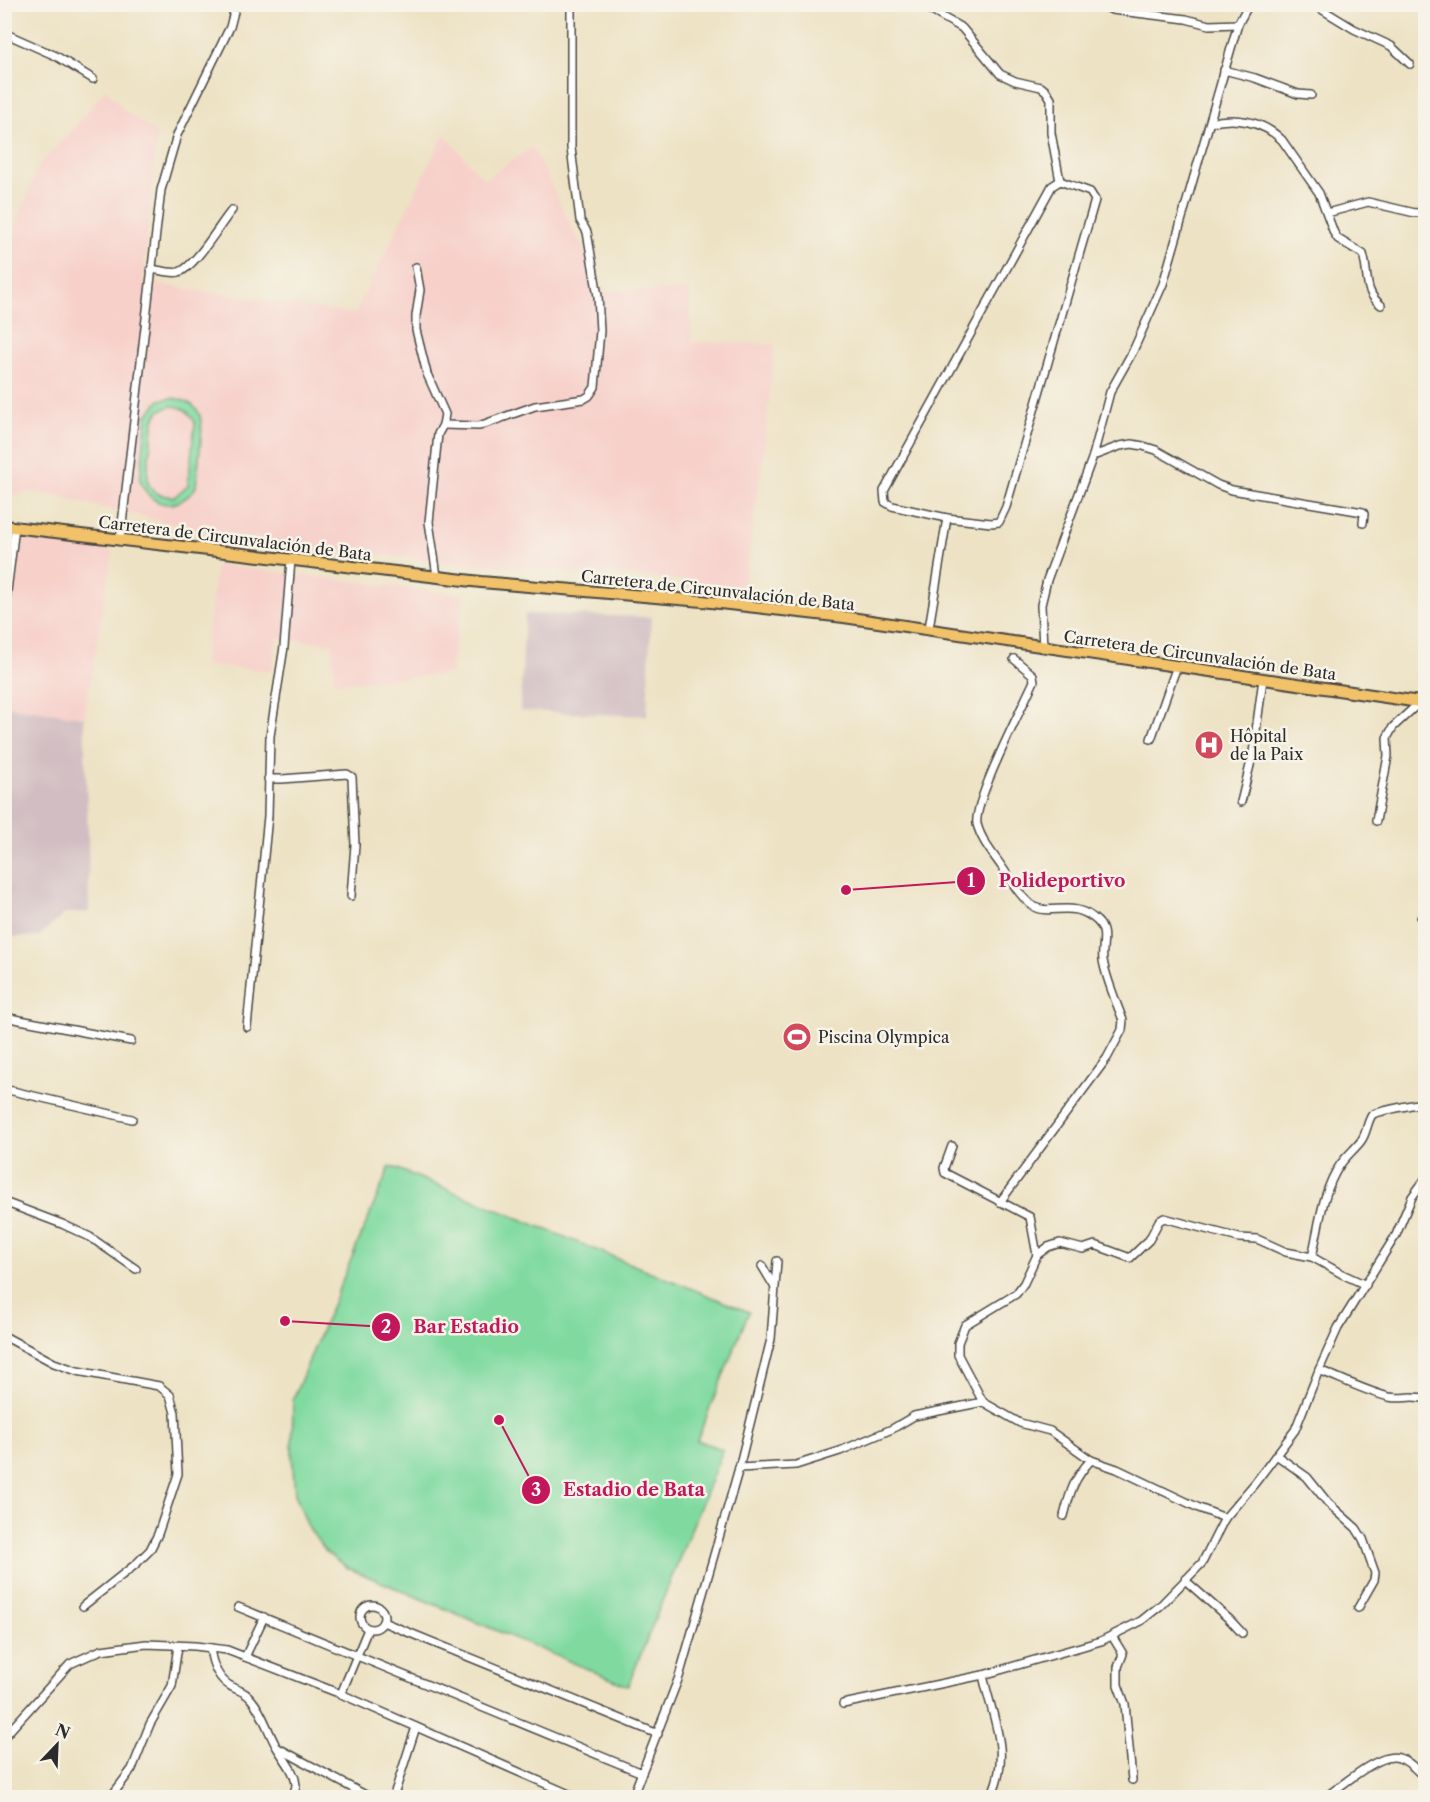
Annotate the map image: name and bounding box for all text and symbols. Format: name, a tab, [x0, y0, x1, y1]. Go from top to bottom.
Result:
street label: Carretera de Circunvalación de Bata	[97, 511, 373, 565]
street label: Carretera de Circunvalación de Bata	[580, 566, 856, 614]
street label: Carretera de Circunvalación de Bata	[1062, 626, 1338, 684]
place label: Hôpital de la Paix	[1230, 726, 1304, 764]
hospital icon: Hôpital de la Paix	[1193, 729, 1225, 761]
callout: Polideportivo	[956, 863, 1137, 899]
text: 1	[967, 870, 975, 892]
text: Polideportivo	[999, 870, 1125, 892]
sports icon: Piscina Olympica	[781, 1021, 813, 1053]
place label: Piscina Olympica	[818, 1027, 950, 1047]
callout: Bar Estadio	[371, 1309, 530, 1345]
text: 2	[381, 1316, 391, 1338]
text: Bar Estadio	[413, 1316, 519, 1338]
callout: Estadio de Bata	[521, 1472, 717, 1508]
text: 3	[531, 1479, 541, 1501]
text: Estadio de Bata	[563, 1479, 706, 1501]
north arrow	[27, 1715, 87, 1775]
text: N	[53, 1719, 73, 1743]

